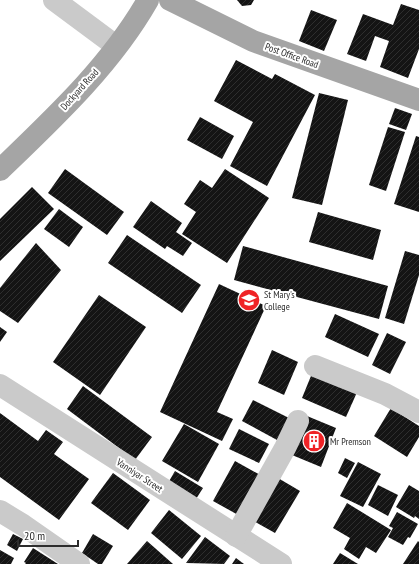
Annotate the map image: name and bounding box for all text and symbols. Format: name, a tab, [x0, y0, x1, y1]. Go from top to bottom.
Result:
street label: Post Office Road	[263, 40, 320, 71]
street label: Dockyard Road	[57, 66, 101, 113]
school or university icon: St Mary's College	[236, 287, 262, 313]
place label: St Mary's College	[264, 288, 295, 313]
building icon: Mr Premson	[301, 428, 327, 454]
place label: Mr Premson	[330, 435, 371, 448]
street label: Vanniyar Street	[113, 455, 165, 495]
scale bar	[18, 522, 78, 548]
text: 20 m	[24, 528, 45, 543]

